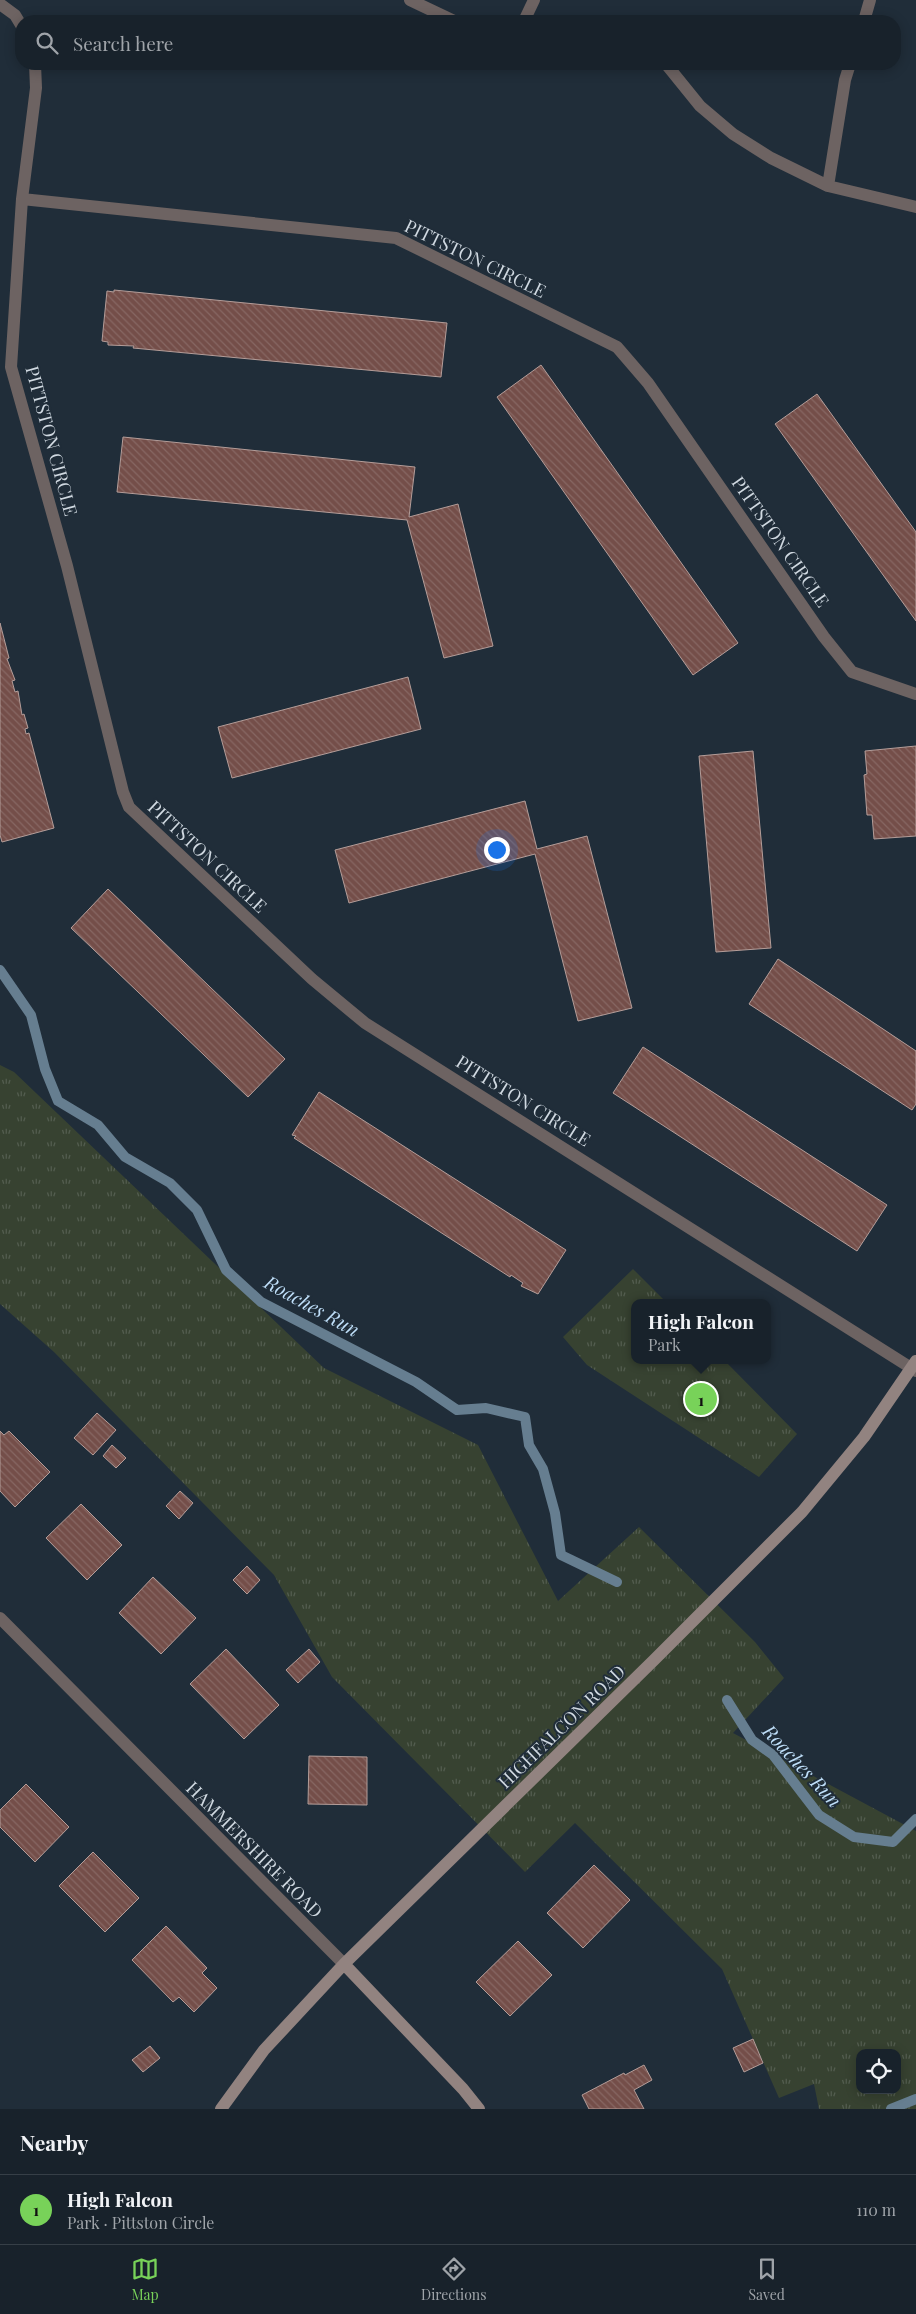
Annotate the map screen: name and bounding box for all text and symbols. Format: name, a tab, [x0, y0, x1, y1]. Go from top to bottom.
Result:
search box	[15, 15, 901, 70]
icon: search	[33, 29, 61, 57]
text: Search here	[73, 30, 173, 56]
street label: PITTSTON CIRCLE	[401, 213, 550, 303]
street label: PITTSTON CIRCLE	[20, 363, 84, 518]
street label: PITTSTON CIRCLE	[727, 471, 835, 612]
street label: PITTSTON CIRCLE	[143, 795, 272, 918]
your location	[484, 837, 510, 863]
street label: PITTSTON CIRCLE	[452, 1049, 595, 1151]
water label: Roaches Run	[259, 1268, 365, 1342]
popup	[631, 1299, 771, 1364]
text: High Falcon	[648, 1308, 754, 1334]
text: Park	[648, 1334, 681, 1355]
pin: 1	[685, 1380, 717, 1418]
street label: HIGHFALCON ROAD	[492, 1659, 630, 1793]
water label: Roaches Run	[757, 1717, 848, 1813]
street label: HAMMERSHIRE ROAD	[181, 1776, 328, 1923]
map controls	[856, 2049, 901, 2094]
button: locate	[856, 2049, 901, 2094]
text: Nearby	[20, 2128, 89, 2156]
text: High Falcon	[67, 2186, 173, 2212]
text: 1	[33, 2199, 39, 2220]
text: 110 m	[856, 2199, 896, 2220]
text: Park · Pittston Circle	[67, 2212, 214, 2233]
tab: Map	[131, 2255, 159, 2304]
tab: Directions	[421, 2255, 486, 2304]
tab: Saved	[749, 2255, 785, 2304]

